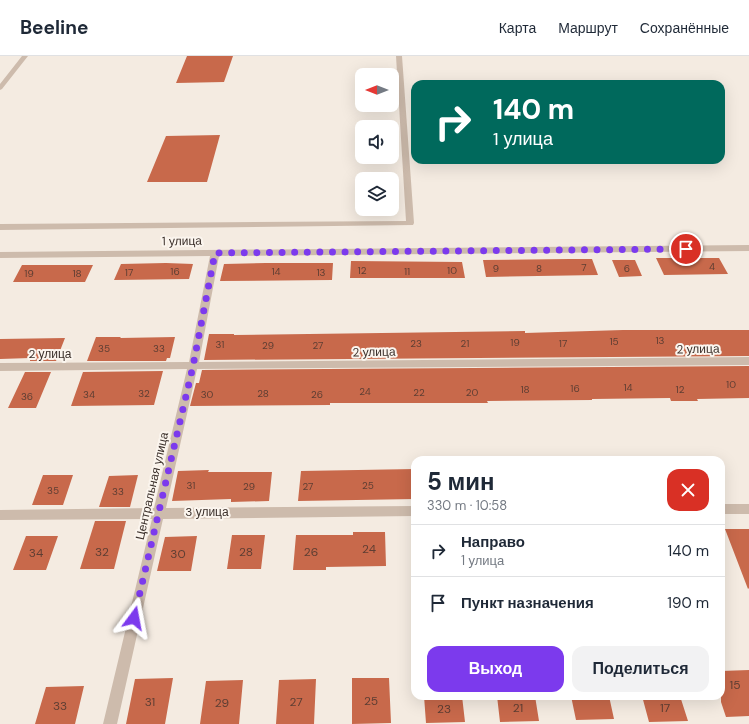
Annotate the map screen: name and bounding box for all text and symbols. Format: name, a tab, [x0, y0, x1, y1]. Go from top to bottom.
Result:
text: Beeline	[20, 15, 88, 40]
text: Карта	[499, 19, 536, 37]
text: Маршрут	[558, 19, 618, 37]
text: Сохранённые	[640, 19, 729, 37]
north arrow	[355, 68, 399, 112]
map controls	[355, 68, 399, 216]
text: 140 m	[493, 91, 574, 128]
icon: right	[427, 96, 479, 148]
button: sound	[355, 120, 399, 164]
text: 1 улица	[493, 127, 553, 151]
button: layers	[355, 172, 399, 216]
pin	[669, 232, 703, 266]
street label: 1 улица	[162, 233, 202, 249]
icon: arrive	[675, 238, 697, 260]
house number: 4	[709, 260, 715, 273]
house number: 7	[581, 261, 587, 274]
house number: 9	[493, 262, 499, 275]
house number: 8	[536, 262, 542, 275]
house number: 6	[624, 262, 630, 275]
house number: 12	[358, 264, 367, 277]
house number: 10	[447, 264, 457, 277]
house number: 16	[170, 265, 180, 278]
house number: 14	[271, 265, 281, 278]
house number: 11	[404, 265, 410, 278]
house number: 17	[125, 266, 133, 279]
house number: 13	[316, 266, 326, 279]
house number: 19	[24, 267, 34, 280]
house number: 18	[72, 267, 82, 280]
house number: 13	[655, 334, 665, 347]
house number: 15	[609, 335, 619, 348]
house number: 19	[510, 336, 520, 349]
house number: 23	[410, 337, 422, 350]
house number: 21	[461, 337, 469, 350]
house number: 17	[559, 337, 567, 350]
house number: 31	[216, 338, 224, 351]
house number: 29	[262, 339, 274, 352]
house number: 27	[313, 339, 323, 352]
street label: 2 улица	[676, 341, 720, 357]
house number: 35	[98, 342, 110, 355]
house number: 33	[153, 342, 165, 355]
street label: 2 улица	[352, 344, 396, 360]
street label: 2 улица	[28, 346, 72, 362]
house number: 10	[726, 378, 736, 391]
house number: 14	[623, 381, 633, 394]
house number: 16	[570, 382, 580, 395]
house number: 18	[520, 383, 530, 396]
house number: 12	[676, 383, 685, 396]
house number: 24	[359, 385, 371, 398]
house number: 22	[413, 386, 425, 399]
house number: 20	[466, 386, 478, 399]
house number: 32	[138, 387, 150, 400]
house number: 28	[257, 387, 269, 400]
house number: 34	[83, 388, 95, 401]
house number: 30	[201, 388, 214, 401]
house number: 26	[311, 388, 323, 401]
house number: 36	[21, 390, 33, 403]
street label: Центральная улица	[132, 430, 172, 542]
text: 5 мин	[427, 466, 495, 497]
button: close	[667, 469, 709, 511]
house number: 31	[187, 479, 195, 492]
house number: 25	[362, 479, 374, 492]
house number: 29	[243, 480, 255, 493]
house number: 27	[303, 480, 313, 493]
house number: 35	[47, 484, 59, 497]
house number: 33	[112, 485, 124, 498]
text: 330 m · 10:58	[427, 497, 507, 514]
street label: 3 улица	[185, 504, 229, 520]
text: Направо	[461, 532, 525, 552]
icon: right	[427, 540, 449, 562]
house number: 24	[362, 541, 376, 557]
text: 140 m	[668, 541, 709, 561]
house number: 32	[95, 544, 109, 560]
house number: 28	[239, 544, 253, 560]
house number: 26	[304, 544, 318, 560]
house number: 34	[29, 545, 43, 561]
house number: 30	[170, 546, 186, 562]
text: 1 улица	[461, 552, 504, 569]
icon: arrive	[427, 592, 449, 614]
text: Пункт назначения	[461, 593, 594, 613]
text: 190 m	[667, 593, 709, 613]
position arrow	[113, 597, 155, 639]
button: Выход	[427, 646, 564, 692]
button: Поделиться	[572, 646, 709, 692]
house number: 15	[729, 677, 741, 693]
house number: 25	[364, 693, 378, 709]
house number: 31	[145, 694, 155, 710]
house number: 27	[289, 694, 303, 710]
house number: 29	[215, 695, 229, 711]
house number: 33	[53, 698, 67, 714]
house number: 21	[513, 700, 523, 716]
house number: 17	[660, 700, 670, 716]
house number: 23	[437, 701, 451, 717]

